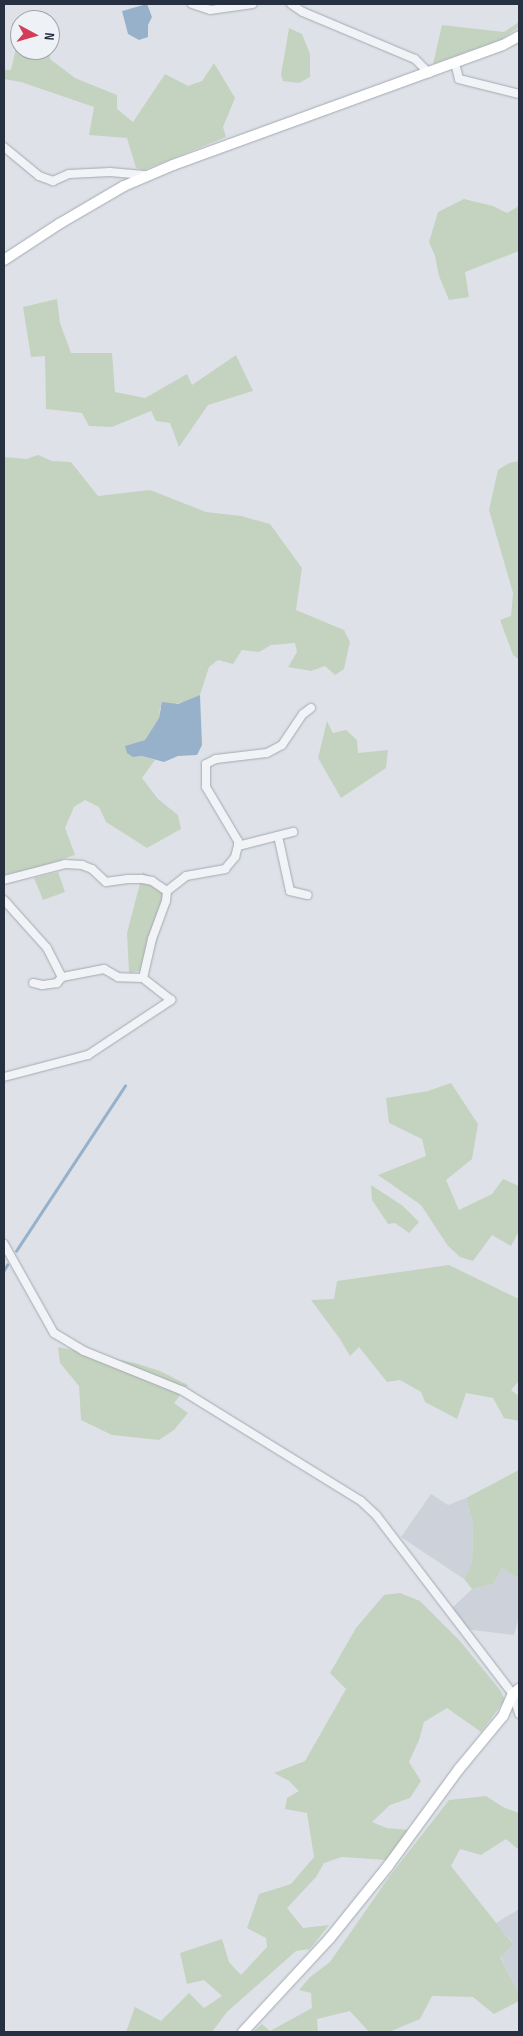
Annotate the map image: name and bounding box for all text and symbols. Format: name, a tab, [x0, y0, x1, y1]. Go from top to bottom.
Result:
north arrow	[10, 10, 60, 60]
text: N	[41, 32, 58, 41]

